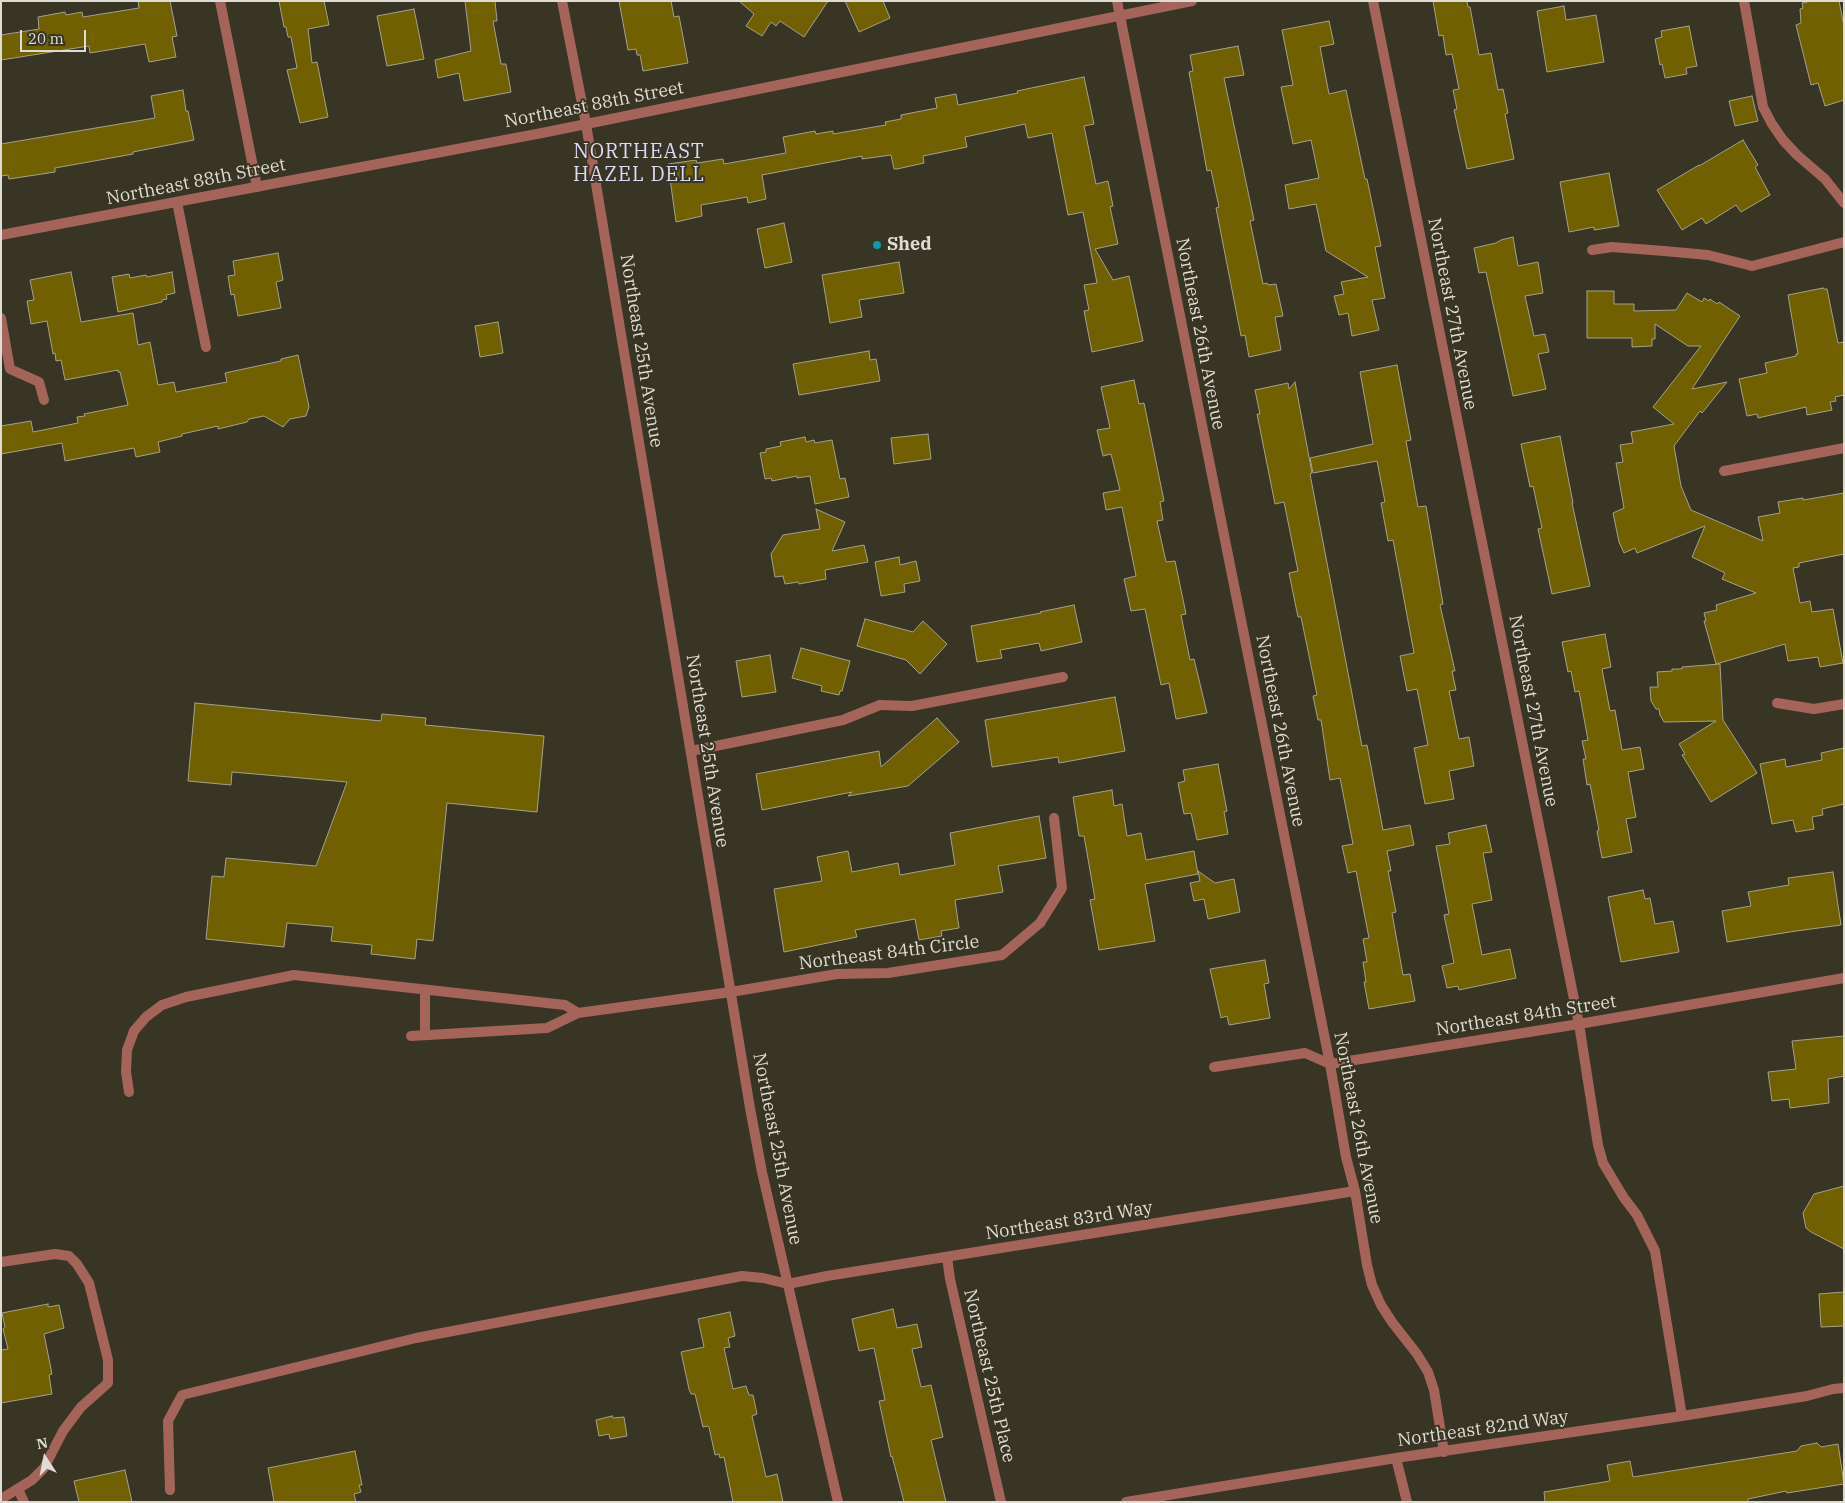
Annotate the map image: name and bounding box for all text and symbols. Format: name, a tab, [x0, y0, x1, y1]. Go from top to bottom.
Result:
scale bar	[22, 20, 89, 52]
text: 20 m	[28, 29, 64, 48]
street label: Northeast 88th Street	[502, 77, 686, 133]
district label: NORTHEAST HAZEL DELL	[572, 140, 706, 187]
street label: Northeast 88th Street	[104, 154, 288, 210]
street label: Northeast 27th Avenue	[1423, 216, 1481, 412]
place label: Shed	[887, 234, 932, 256]
street label: Northeast 26th Avenue	[1171, 236, 1229, 432]
marker: Shed	[871, 239, 883, 251]
street label: Northeast 25th Avenue	[615, 253, 667, 449]
street label: Northeast 27th Avenue	[1504, 613, 1562, 809]
street label: Northeast 26th Avenue	[1251, 633, 1309, 829]
street label: Northeast 25th Avenue	[681, 653, 733, 849]
street label: Northeast 84th Circle	[798, 931, 980, 975]
street label: Northeast 84th Street	[1434, 991, 1618, 1041]
street label: Northeast 26th Avenue	[1329, 1030, 1387, 1226]
street label: Northeast 25th Avenue	[748, 1051, 806, 1247]
street label: Northeast 83rd Way	[984, 1197, 1154, 1245]
street label: Northeast 25th Place	[959, 1287, 1019, 1465]
street label: Northeast 82nd Way	[1396, 1406, 1570, 1452]
north arrow	[20, 1433, 70, 1483]
text: N	[35, 1433, 49, 1453]

